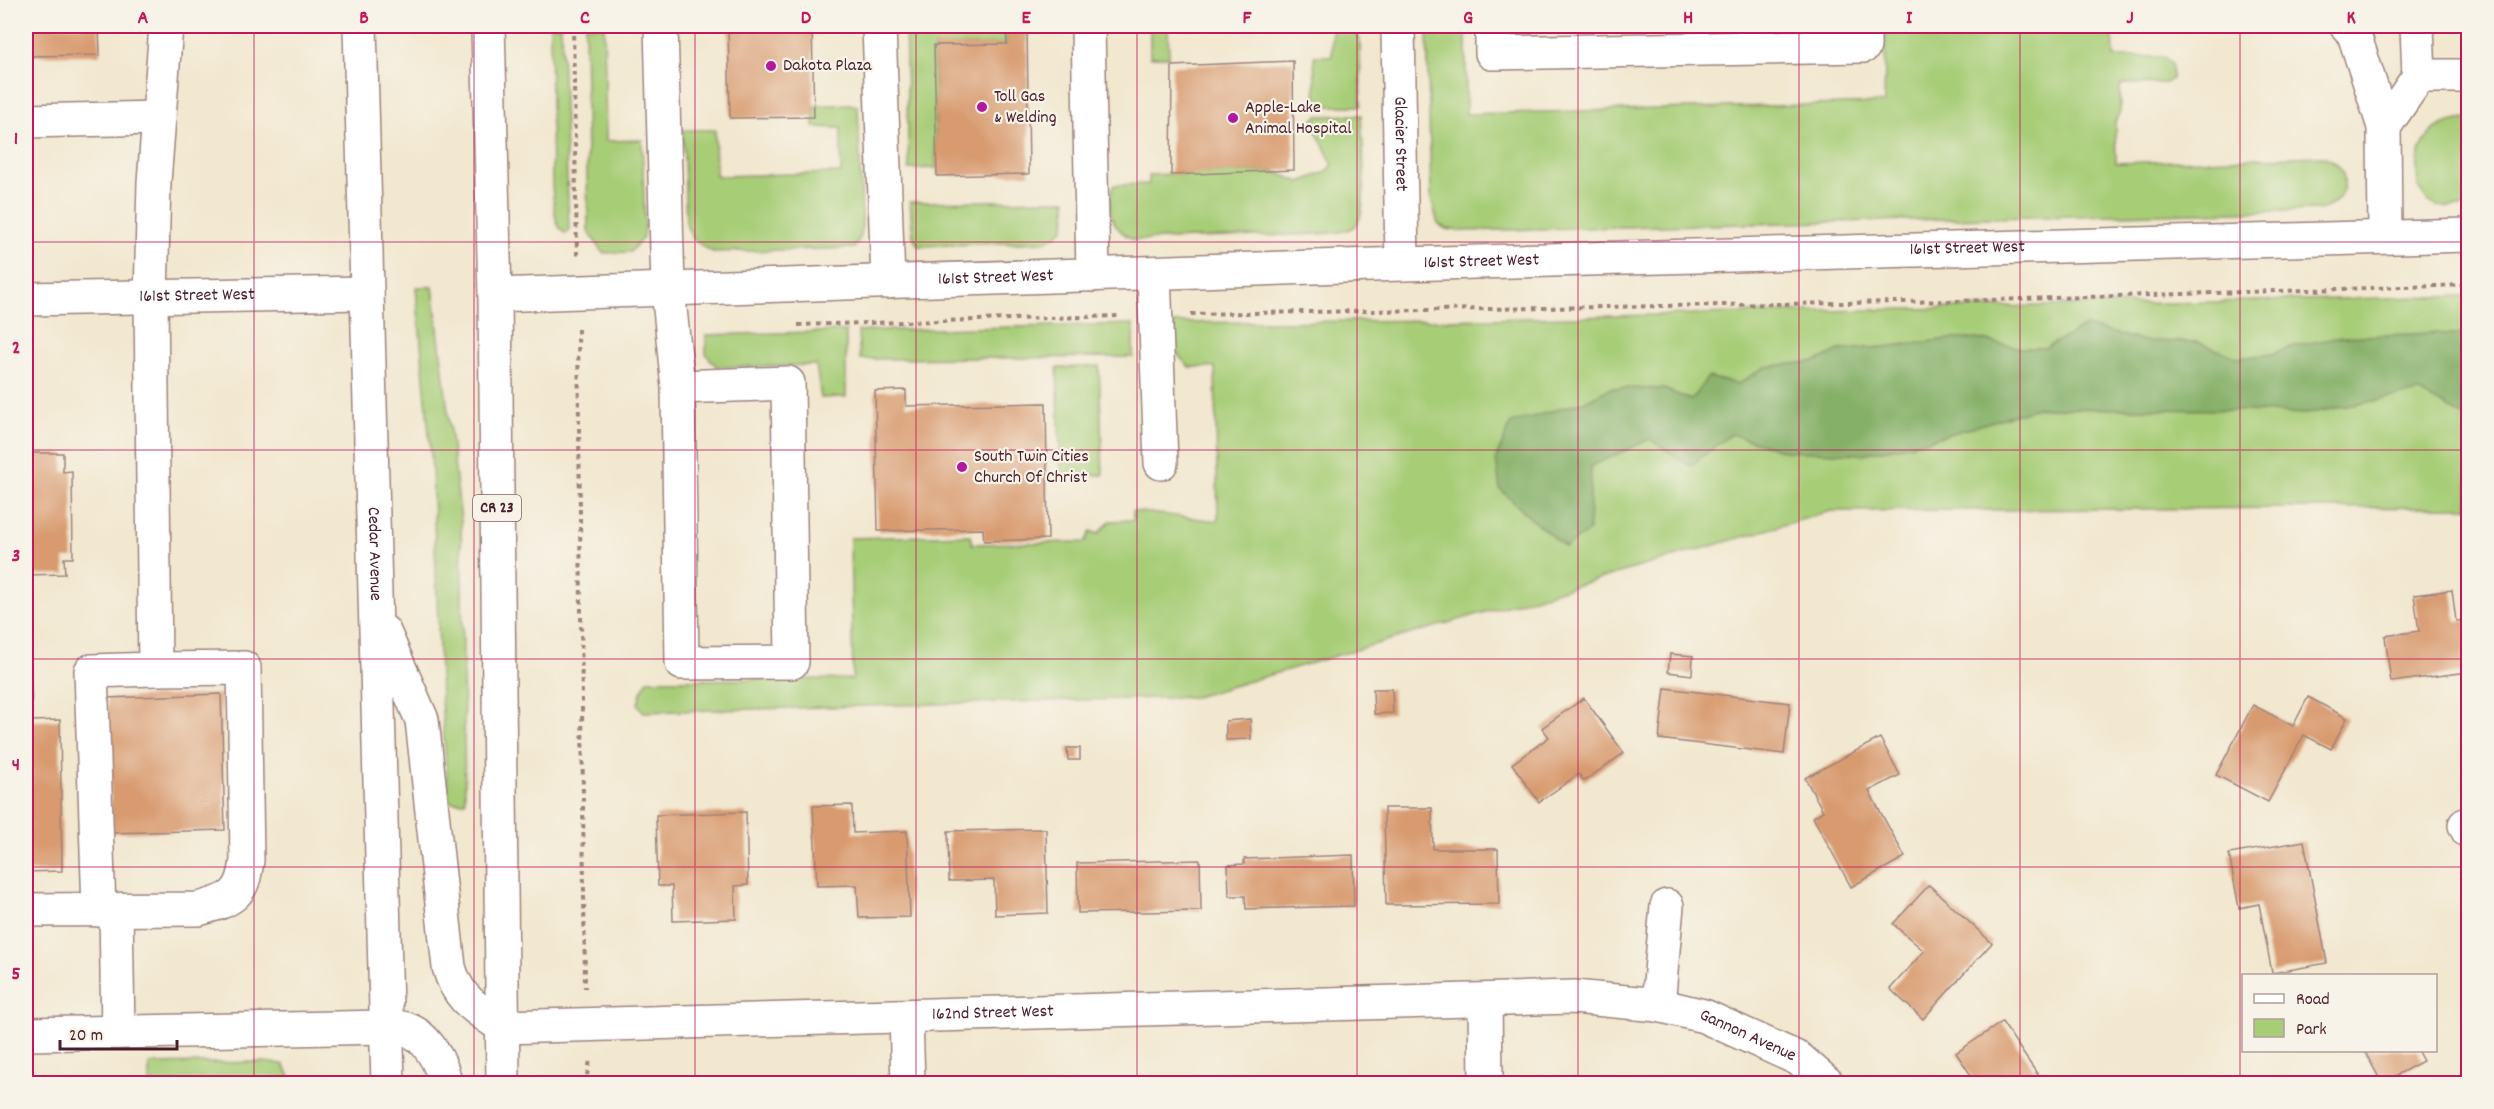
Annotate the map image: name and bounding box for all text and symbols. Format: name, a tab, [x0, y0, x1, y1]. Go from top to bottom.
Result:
text: A	[138, 5, 149, 33]
text: B	[359, 5, 369, 33]
text: C	[580, 5, 590, 33]
text: D	[801, 5, 812, 33]
text: E	[1021, 5, 1031, 33]
text: F	[1243, 5, 1253, 33]
text: G	[1463, 5, 1473, 33]
text: H	[1683, 5, 1693, 33]
text: I	[1906, 5, 1913, 33]
text: J	[2126, 5, 2134, 33]
text: K	[2346, 5, 2356, 33]
place label: Dakota Plaza	[783, 54, 872, 79]
marker: Dakota Plaza	[764, 59, 778, 73]
place label: Toll Gas & Welding	[994, 85, 1057, 131]
place label: Apple-Lake Animal Hospital	[1245, 96, 1352, 142]
street label: Glacier Street	[1387, 96, 1413, 192]
marker: Toll Gas & Welding	[975, 100, 989, 114]
marker: Apple-Lake Animal Hospital	[1226, 111, 1240, 125]
text: 1	[14, 126, 18, 154]
street label: 161st Street West	[1909, 235, 2026, 263]
street label: 161st Street West	[1423, 248, 1540, 276]
street label: 161st Street West	[938, 263, 1054, 292]
street label: 161st Street West	[139, 282, 255, 310]
text: 2	[12, 335, 20, 363]
place label: South Twin Cities Church Of Christ	[974, 445, 1089, 491]
marker: South Twin Cities Church Of Christ	[955, 460, 969, 474]
road number: CR 23	[473, 495, 521, 521]
street label: Cedar Avenue	[360, 507, 388, 601]
text: 3	[12, 543, 20, 571]
text: 4	[12, 752, 20, 780]
text: 5	[11, 961, 21, 989]
legend	[2242, 974, 2437, 1052]
text: Road	[2296, 988, 2330, 1013]
street label: 162nd Street West	[931, 999, 1054, 1027]
street label: Gannon Avenue	[1695, 1003, 1800, 1069]
scale bar	[60, 1013, 177, 1051]
text: Park	[2296, 1018, 2327, 1043]
text: 20 m	[69, 1024, 103, 1049]

